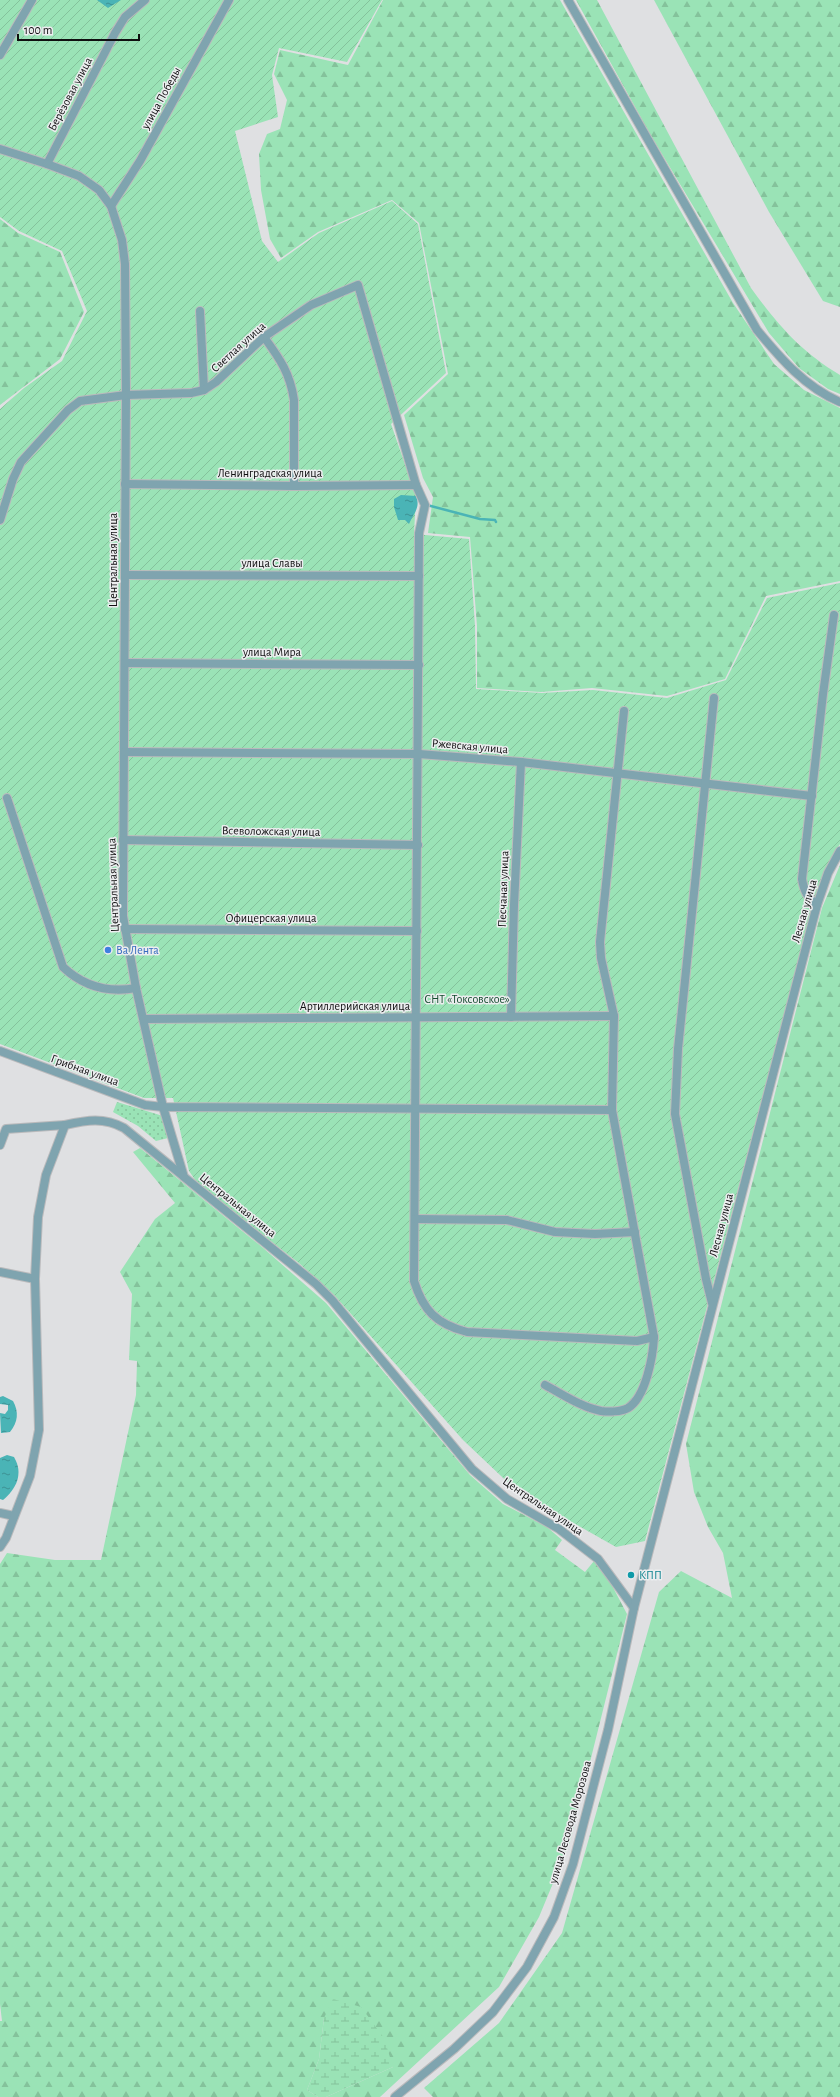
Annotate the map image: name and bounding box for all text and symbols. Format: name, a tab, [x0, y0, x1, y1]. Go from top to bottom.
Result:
scale bar	[18, 16, 139, 42]
text: 100 m	[24, 24, 52, 36]
street label: Берёзовая улица	[46, 55, 96, 133]
street label: улица Победы	[139, 65, 184, 132]
street label: Светлая улица	[208, 319, 269, 375]
street label: Ленинградская улица	[218, 467, 323, 480]
street label: Центральная улица	[107, 512, 120, 607]
street label: улица Славы	[240, 557, 303, 570]
street label: улица Мира	[242, 646, 302, 659]
street label: Ржевская улица	[431, 737, 509, 756]
street label: Всеволожская улица	[222, 824, 321, 839]
street label: Центральная улица	[105, 837, 122, 932]
street label: Песчаная улица	[496, 850, 511, 928]
street label: Лесная улица	[789, 878, 820, 944]
street label: Офицерская улица	[225, 912, 317, 925]
place label: Ва Лента	[116, 944, 159, 956]
marker: Ва Лента	[103, 945, 113, 955]
park label: СНТ «Токсовское»	[424, 993, 510, 1005]
street label: Артиллерийская улица	[300, 1000, 411, 1013]
street label: Грибная улица	[49, 1052, 121, 1089]
street label: Центральная улица	[197, 1171, 279, 1240]
street label: Лесная улица	[707, 1192, 736, 1258]
street label: Центральная улица	[500, 1475, 586, 1538]
place label: КПП	[639, 1569, 662, 1581]
marker: КПП	[626, 1570, 636, 1580]
street label: улица Лесовода Морозова	[546, 1759, 594, 1886]

